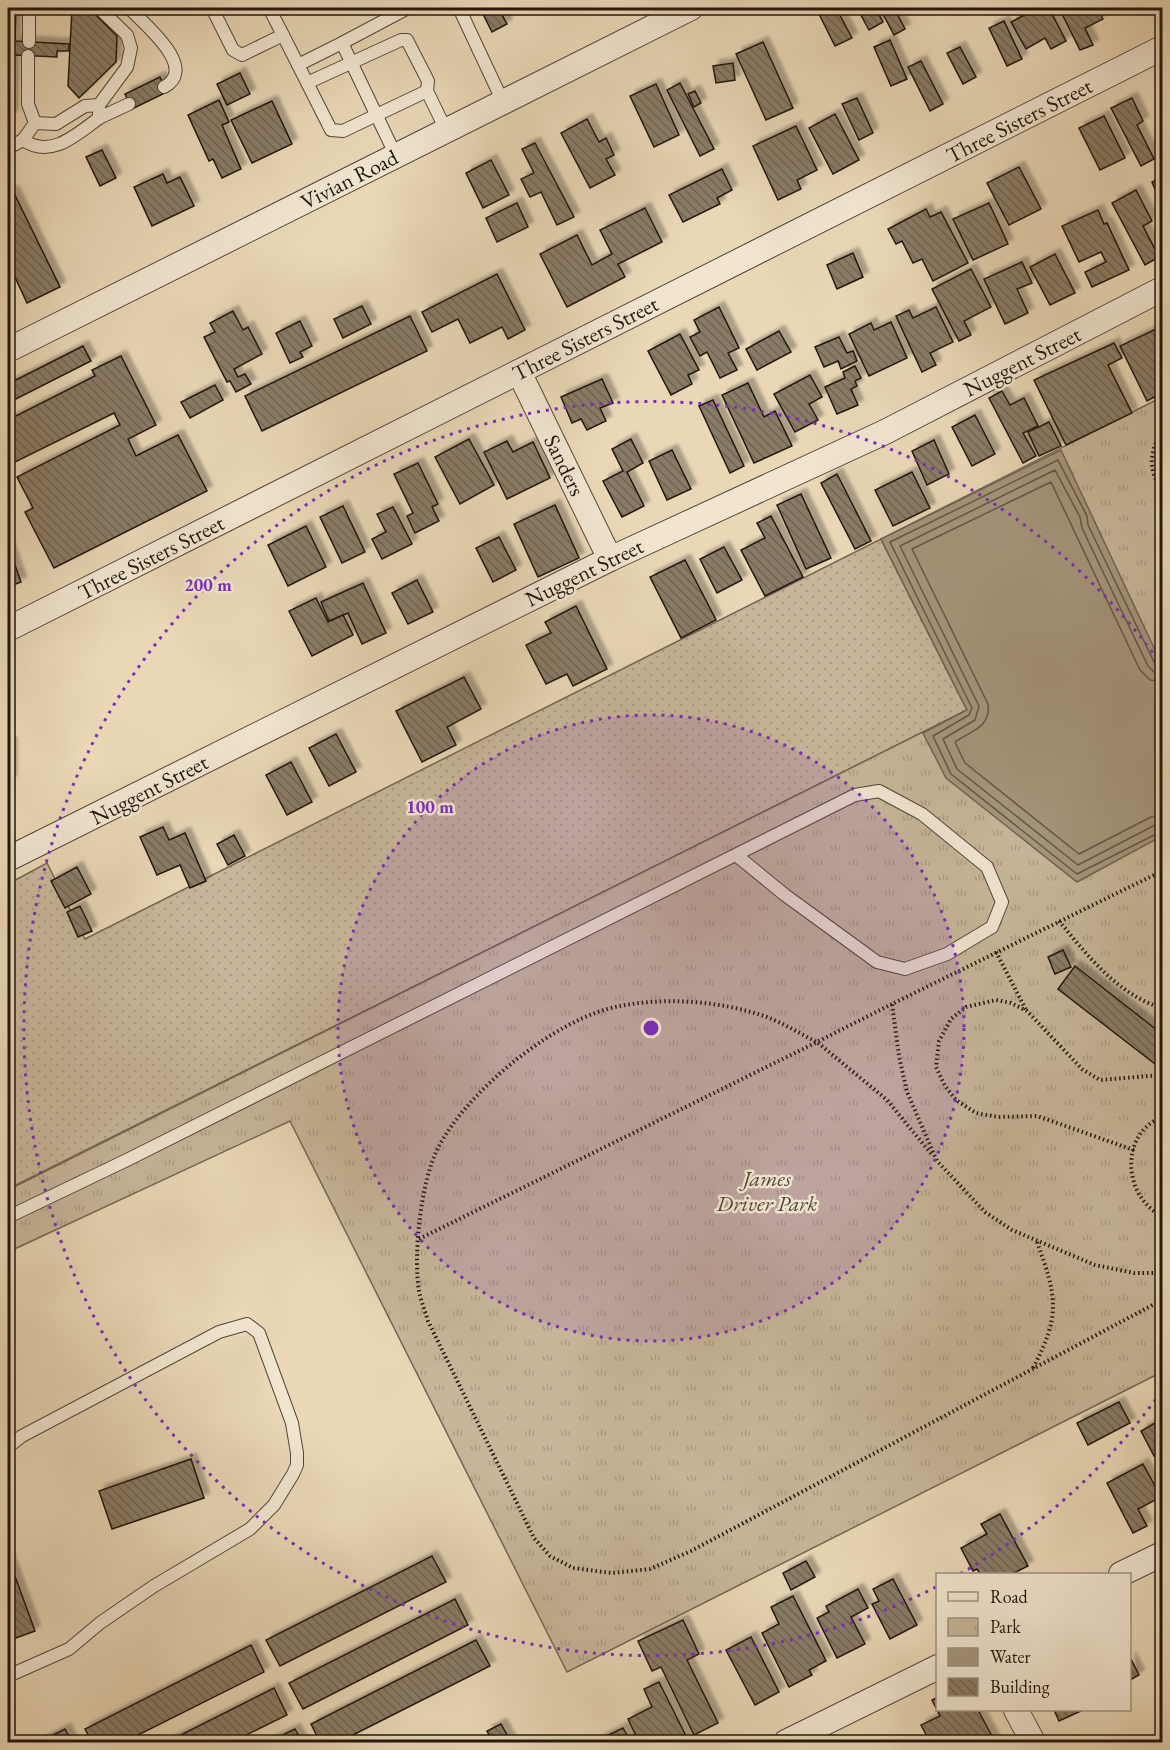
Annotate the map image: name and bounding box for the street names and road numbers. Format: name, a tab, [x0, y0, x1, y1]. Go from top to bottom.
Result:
street label: Three Sisters Street	[941, 71, 1097, 170]
street label: Vivian Road	[296, 142, 404, 216]
street label: Three Sisters Street	[507, 289, 663, 388]
street label: Nuggent Street	[959, 319, 1086, 403]
street label: Sanders	[537, 430, 592, 501]
street label: Three Sisters Street	[73, 508, 229, 607]
street label: Nuggent Street	[520, 531, 648, 614]
street label: Nuggent Street	[86, 747, 213, 831]

